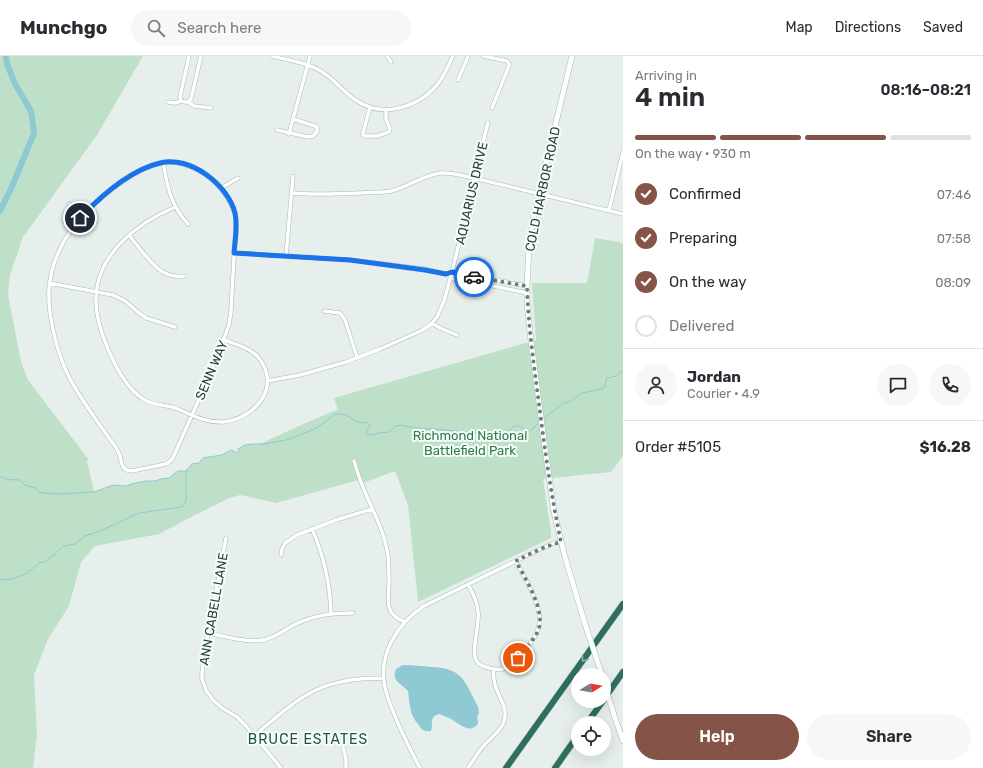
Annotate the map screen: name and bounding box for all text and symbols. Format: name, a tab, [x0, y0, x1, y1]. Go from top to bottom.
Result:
search box	[131, 10, 411, 46]
text: Munchgo	[20, 16, 107, 39]
icon: search	[145, 17, 167, 39]
text: Search here	[177, 19, 262, 37]
text: Map	[786, 19, 813, 36]
text: Directions	[835, 19, 901, 36]
text: Saved	[923, 19, 963, 36]
text: Arriving in	[635, 68, 697, 83]
text: 08:16–08:21	[881, 81, 971, 99]
text: 4 min	[635, 82, 705, 113]
street label: COLD HARBOR ROAD	[522, 125, 563, 253]
street label: AQUARIUS DRIVE	[452, 140, 491, 246]
text: On the way · 930 m	[635, 146, 751, 161]
icon: check	[635, 183, 657, 205]
text: Confirmed	[669, 185, 741, 203]
text: 07:46	[937, 187, 971, 202]
pin	[63, 201, 97, 235]
icon: home	[69, 207, 91, 229]
icon: check	[635, 227, 657, 249]
text: Preparing	[669, 229, 737, 247]
text: 07:58	[937, 231, 971, 246]
courier	[454, 257, 494, 297]
icon: car	[463, 266, 485, 288]
icon: check	[635, 271, 657, 293]
text: On the way	[669, 273, 747, 291]
text: 08:09	[935, 275, 971, 290]
text: Delivered	[669, 317, 734, 335]
street label: SENN WAY	[192, 338, 231, 402]
button: person	[635, 364, 677, 406]
button: chat	[877, 364, 919, 406]
button: phone	[929, 364, 971, 406]
text: Jordan	[687, 368, 741, 386]
text: Courier · 4.9	[687, 386, 760, 401]
park label: Richmond National Battlefield Park	[413, 428, 527, 458]
text: Order #5105	[635, 438, 721, 456]
text: $16.28	[920, 438, 971, 456]
street label: ANN CABELL LANE	[196, 551, 231, 667]
pin	[501, 641, 535, 675]
icon: bag	[507, 647, 529, 669]
one-way arrow	[582, 654, 589, 661]
north arrow	[571, 668, 611, 708]
map controls	[571, 668, 611, 756]
button: Help	[635, 714, 799, 760]
button: Share	[807, 714, 971, 760]
button: locate	[571, 716, 611, 756]
district label: BRUCE ESTATES	[248, 731, 368, 748]

